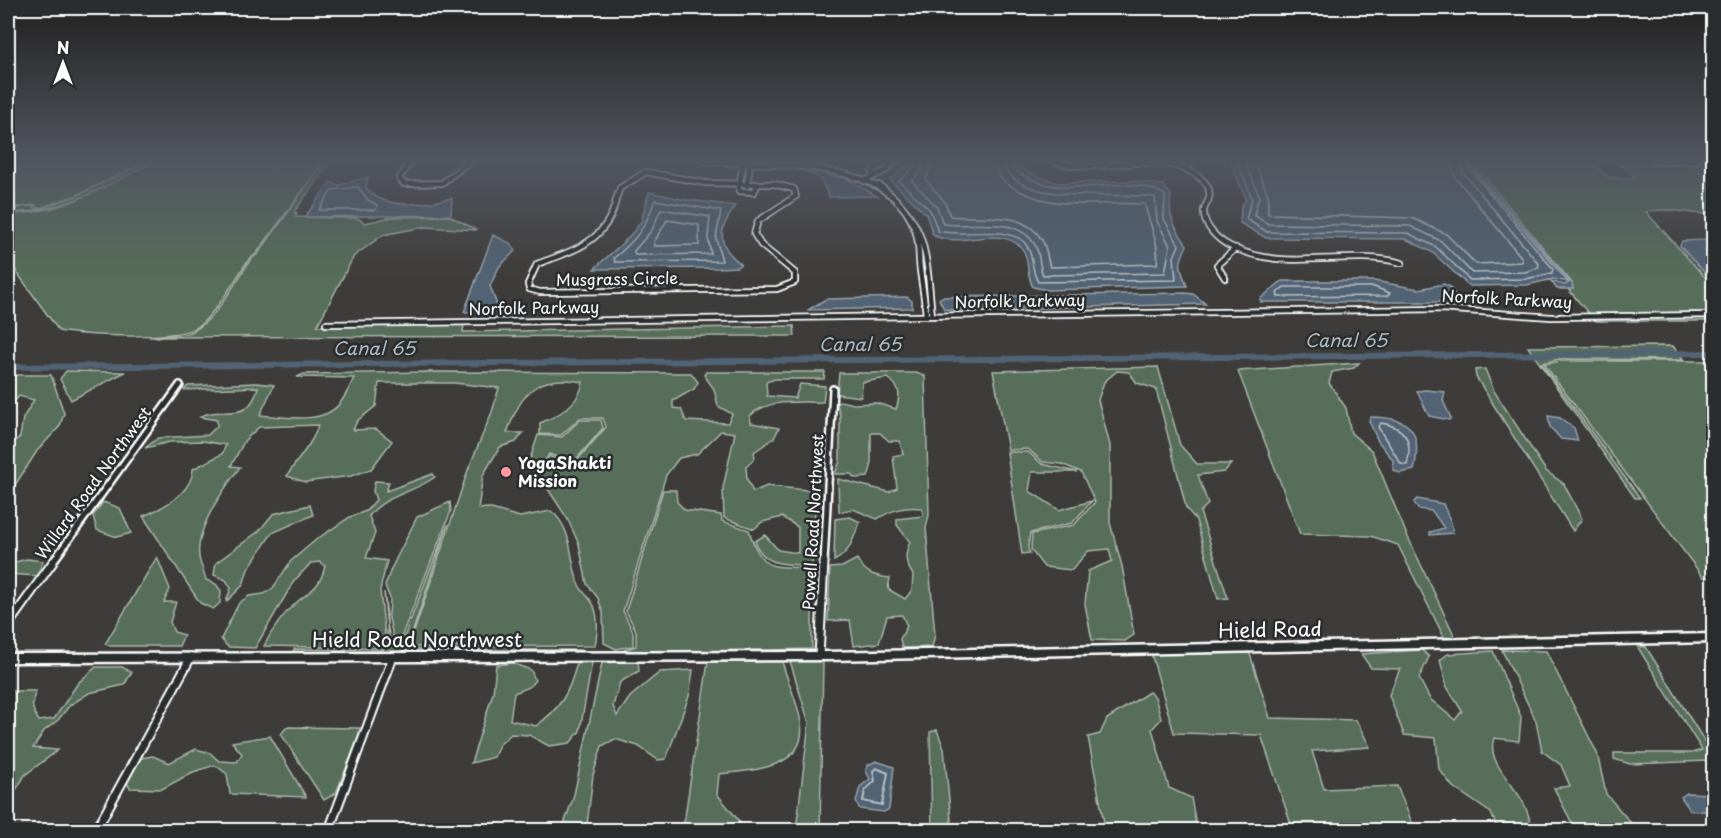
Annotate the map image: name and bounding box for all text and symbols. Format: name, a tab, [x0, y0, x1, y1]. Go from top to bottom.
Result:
north arrow	[33, 33, 93, 93]
text: N	[57, 35, 69, 59]
street label: Musgrass Circle	[556, 265, 678, 291]
street label: Norfolk Parkway	[1441, 283, 1573, 313]
street label: Norfolk Parkway	[954, 287, 1086, 313]
street label: Norfolk Parkway	[468, 294, 600, 320]
water label: Canal 65	[1305, 326, 1390, 353]
water label: Canal 65	[819, 330, 904, 357]
water label: Canal 65	[333, 334, 418, 361]
street label: Willard Road Northwest	[28, 401, 156, 564]
street label: Powell Road Northwest	[795, 433, 829, 611]
place label: YogaShakti Mission	[518, 450, 611, 492]
marker: YogaShakti Mission	[499, 465, 513, 479]
street label: Hield Road	[1218, 613, 1322, 645]
street label: Hield Road Northwest	[312, 624, 522, 654]

